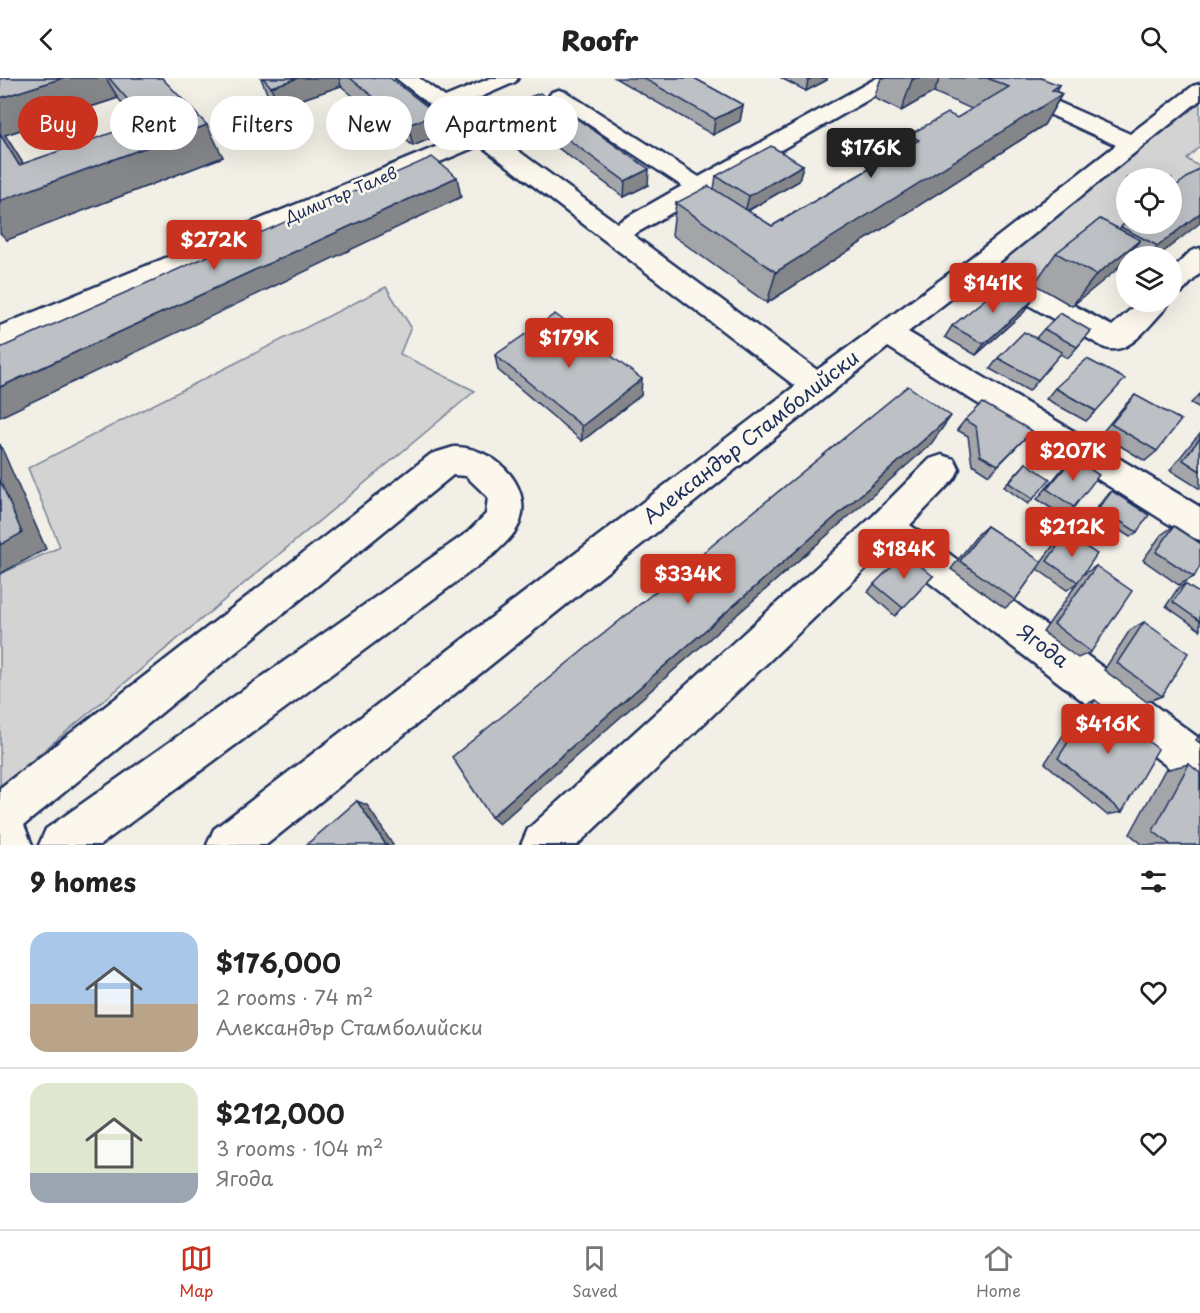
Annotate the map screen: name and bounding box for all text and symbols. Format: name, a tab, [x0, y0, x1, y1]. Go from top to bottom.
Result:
text: Roofr	[561, 19, 639, 60]
icon: back	[30, 23, 63, 56]
icon: search	[1137, 23, 1170, 56]
chip: Buy	[18, 96, 98, 150]
chip: Rent	[110, 96, 198, 150]
chip: Filters	[210, 96, 314, 150]
chip: New	[326, 96, 412, 150]
chip: Apartment	[424, 96, 578, 150]
pin: $176K	[829, 128, 913, 179]
text: $176K	[841, 132, 901, 162]
street label: Димитър Талев	[280, 160, 401, 229]
map controls	[1116, 168, 1182, 312]
button: locate	[1116, 168, 1182, 234]
pin: $272K	[172, 220, 256, 271]
text: $272K	[181, 224, 247, 254]
button: layers	[1116, 246, 1182, 312]
pin: $141K	[951, 263, 1035, 314]
text: $141K	[963, 267, 1023, 297]
pin: $179K	[527, 318, 611, 369]
text: $179K	[539, 322, 599, 352]
street label: Александър Стамболийски	[636, 342, 865, 530]
pin: $207K	[1031, 431, 1115, 482]
text: $207K	[1040, 435, 1106, 465]
pin: $212K	[1030, 507, 1114, 558]
text: $212K	[1039, 511, 1105, 541]
pin: $184K	[862, 529, 946, 580]
text: $184K	[872, 533, 936, 563]
pin: $334K	[646, 554, 730, 605]
text: $334K	[654, 558, 722, 588]
street label: Ягода	[1012, 616, 1076, 675]
pin: $416K	[1066, 704, 1150, 755]
text: $416K	[1075, 708, 1141, 738]
text: 9 homes	[30, 862, 136, 901]
icon: filters	[1137, 865, 1170, 898]
text: $176,000	[216, 943, 341, 982]
icon: home	[78, 956, 150, 1028]
icon: heart	[1137, 976, 1170, 1009]
text: 2 rooms · 74 m²	[216, 982, 373, 1012]
text: Александър Стамболийски	[216, 1012, 483, 1042]
text: $212,000	[216, 1094, 345, 1133]
icon: home	[78, 1107, 150, 1179]
icon: heart	[1137, 1127, 1170, 1160]
text: 3 rooms · 104 m²	[216, 1133, 383, 1163]
text: Ягода	[216, 1163, 273, 1193]
tab: Map	[179, 1242, 214, 1302]
tab: Saved	[572, 1242, 618, 1302]
tab: Home	[976, 1242, 1021, 1302]

